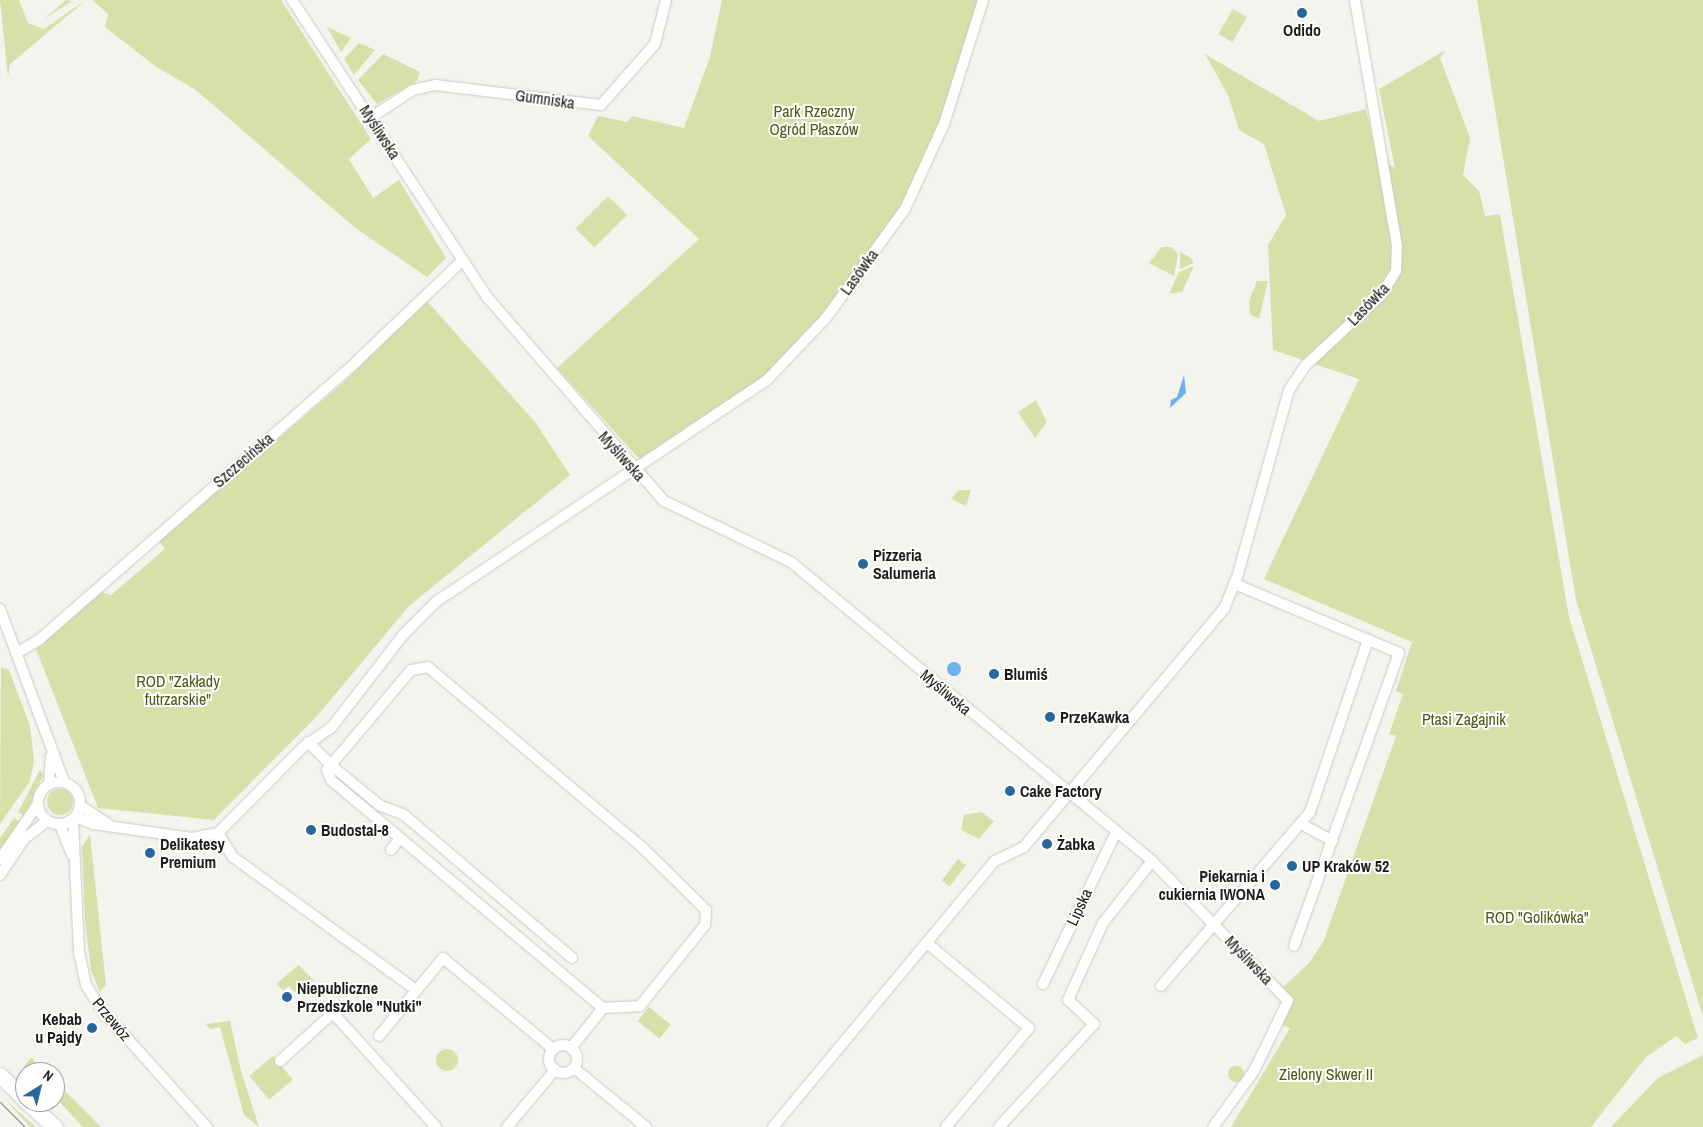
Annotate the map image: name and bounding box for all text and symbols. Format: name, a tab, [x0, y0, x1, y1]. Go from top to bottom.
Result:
marker: Odido	[1296, 7, 1308, 19]
place label: Odido	[1283, 20, 1321, 40]
street label: Gumniska	[514, 85, 576, 113]
street label: Myśliwska	[355, 101, 405, 163]
park label: Park Rzeczny Ogród Płaszów	[770, 101, 858, 139]
street label: Lasówka	[836, 245, 882, 299]
street label: Lasówka	[1343, 279, 1393, 329]
street label: Myśliwska	[595, 427, 649, 485]
street label: Szczecińska	[209, 429, 277, 491]
place label: Pizzeria Salumeria	[873, 545, 936, 583]
marker: Pizzeria Salumeria	[857, 558, 869, 570]
place label: Blumiś	[1004, 664, 1048, 684]
street label: Myśliwska	[917, 665, 975, 719]
marker: Blumiś	[988, 668, 1000, 680]
park label: ROD "Zakłady futrzarskie"	[136, 671, 220, 709]
place label: PrzeKawka	[1060, 707, 1129, 727]
park label: Ptasi Zagajnik	[1422, 709, 1506, 729]
marker: PrzeKawka	[1044, 711, 1056, 723]
place label: Cake Factory	[1020, 781, 1102, 801]
marker: Cake Factory	[1004, 785, 1016, 797]
place label: Budostal-8	[321, 820, 389, 840]
marker: Budostal-8	[305, 824, 317, 836]
place label: Delikatesy Premium	[160, 834, 225, 872]
place label: Żabka	[1057, 834, 1095, 854]
marker: Żabka	[1041, 838, 1053, 850]
marker: Delikatesy Premium	[144, 847, 156, 859]
place label: UP Kraków 52	[1302, 856, 1390, 876]
marker: UP Kraków 52	[1286, 860, 1298, 872]
place label: Piekarnia i cukiernia IWONA	[1159, 866, 1265, 904]
marker: Piekarnia i cukiernia IWONA	[1269, 879, 1281, 891]
street label: Lipska	[1062, 885, 1096, 929]
park label: ROD "Golikówka"	[1485, 907, 1589, 927]
street label: Myśliwska	[1221, 932, 1277, 988]
place label: Niepubliczne Przedszkole "Nutki"	[297, 978, 422, 1016]
marker: Niepubliczne Przedszkole "Nutki"	[281, 991, 293, 1003]
street label: Przewóz	[88, 994, 136, 1044]
place label: Kebab u Pajdy	[35, 1009, 82, 1047]
marker: Kebab u Pajdy	[86, 1022, 98, 1034]
north arrow	[15, 1062, 65, 1112]
park label: Zielony Skwer II	[1279, 1064, 1373, 1084]
text: N	[40, 1066, 57, 1085]

